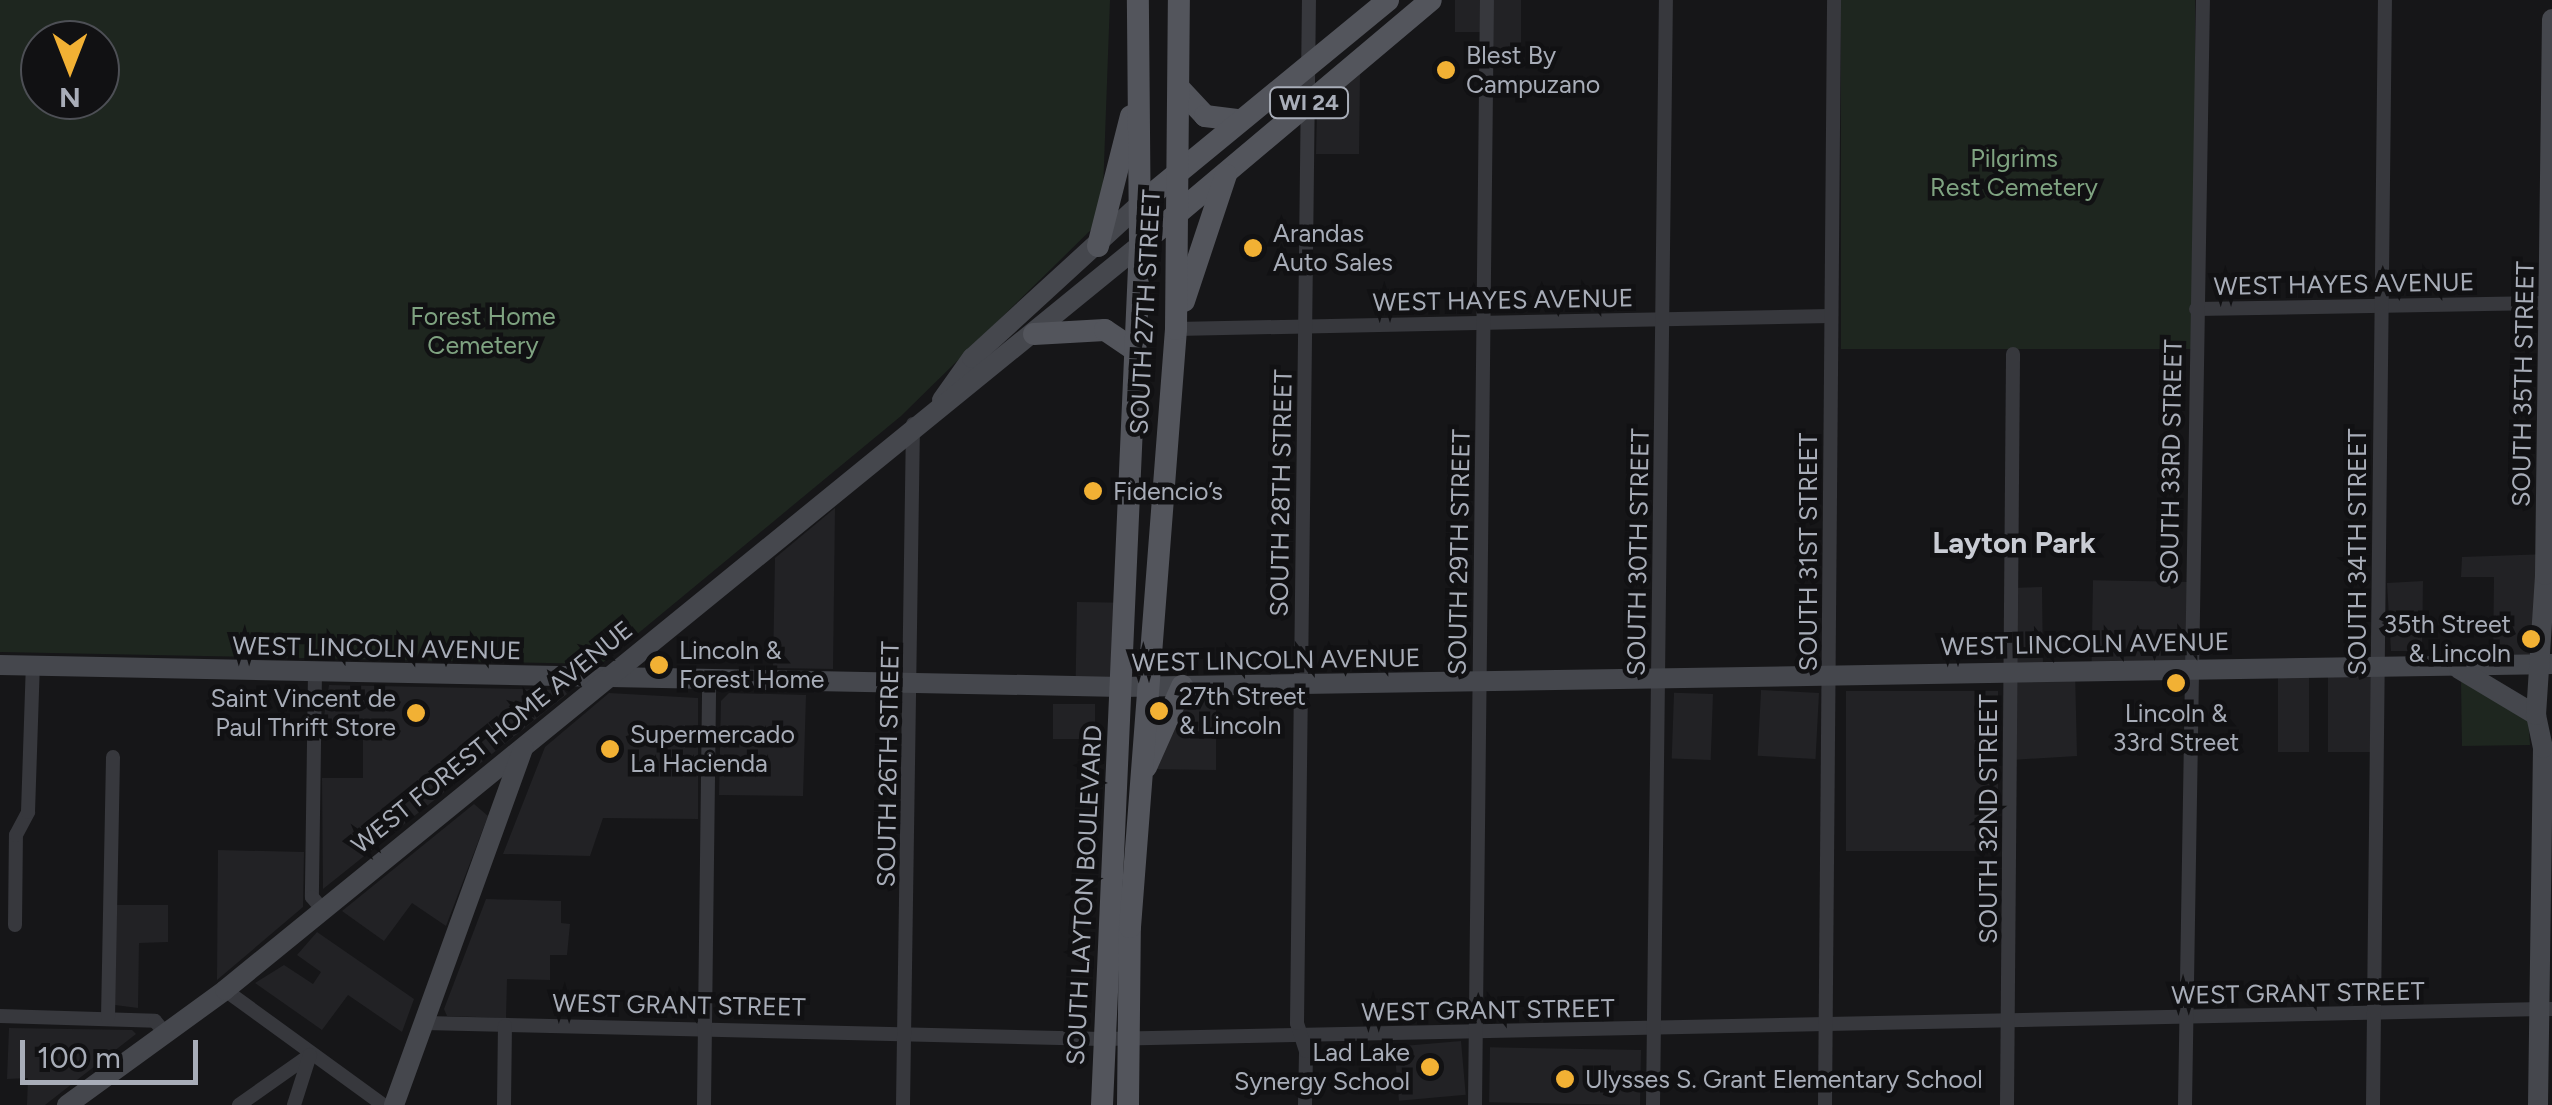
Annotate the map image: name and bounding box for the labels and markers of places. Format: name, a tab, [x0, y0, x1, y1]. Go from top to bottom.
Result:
place label: Blest By Campuzano	[1466, 41, 1600, 100]
marker: Blest By Campuzano	[1435, 59, 1457, 81]
place label: Arandas Auto Sales	[1273, 219, 1393, 278]
marker: Arandas Auto Sales	[1242, 237, 1264, 259]
place label: Fidencio’s	[1113, 476, 1223, 506]
marker: Fidencio’s	[1082, 480, 1104, 502]
place label: 35th Street & Lincoln	[2383, 610, 2511, 669]
marker: 35th Street & Lincoln	[2520, 628, 2542, 650]
place label: Lincoln & Forest Home	[679, 636, 825, 695]
marker: Lincoln & Forest Home	[648, 654, 670, 676]
marker: Lincoln & 33rd Street	[2165, 672, 2187, 694]
place label: 27th Street & Lincoln	[1179, 682, 1306, 741]
place label: Saint Vincent de Paul Thrift Store	[210, 684, 396, 743]
place label: Lincoln & 33rd Street	[2113, 699, 2239, 758]
marker: 27th Street & Lincoln	[1148, 700, 1170, 722]
marker: Saint Vincent de Paul Thrift Store	[405, 702, 427, 724]
place label: Supermercado La Hacienda	[630, 720, 795, 779]
marker: Supermercado La Hacienda	[599, 738, 621, 760]
place label: Lad Lake Synergy School	[1234, 1038, 1410, 1097]
marker: Lad Lake Synergy School	[1419, 1056, 1441, 1078]
place label: Ulysses S. Grant Elementary School	[1585, 1064, 1983, 1094]
marker: Ulysses S. Grant Elementary School	[1554, 1068, 1576, 1090]

